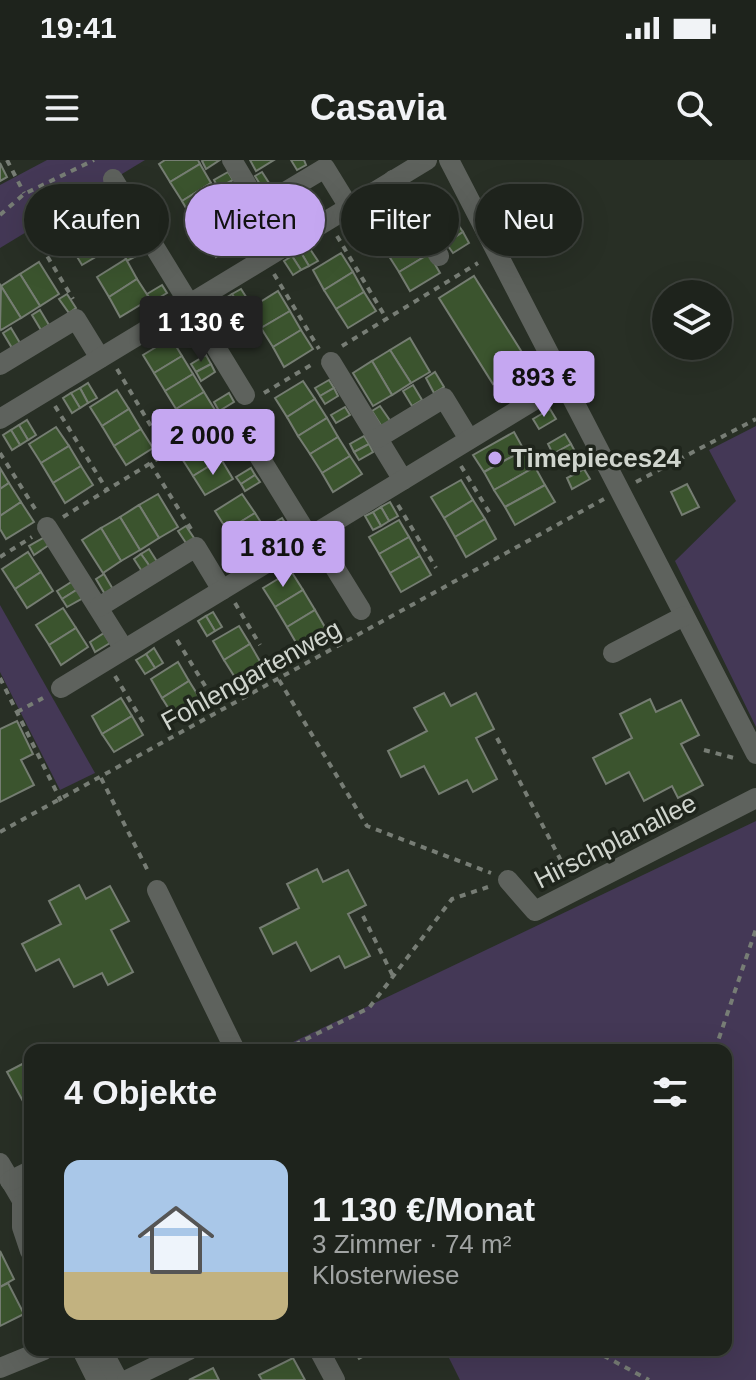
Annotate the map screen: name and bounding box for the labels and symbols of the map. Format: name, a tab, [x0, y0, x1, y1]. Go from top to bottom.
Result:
pin: 1 130 €	[127, 296, 275, 364]
pin: 893 €	[488, 351, 600, 419]
pin: 2 000 €	[139, 409, 287, 477]
place label: Timepieces24	[511, 443, 682, 473]
marker: Timepieces24	[486, 449, 504, 467]
pin: 1 810 €	[209, 521, 357, 589]
street label: Fohlengartenweg	[156, 613, 346, 737]
street label: Hirschplanallee	[529, 787, 701, 895]

